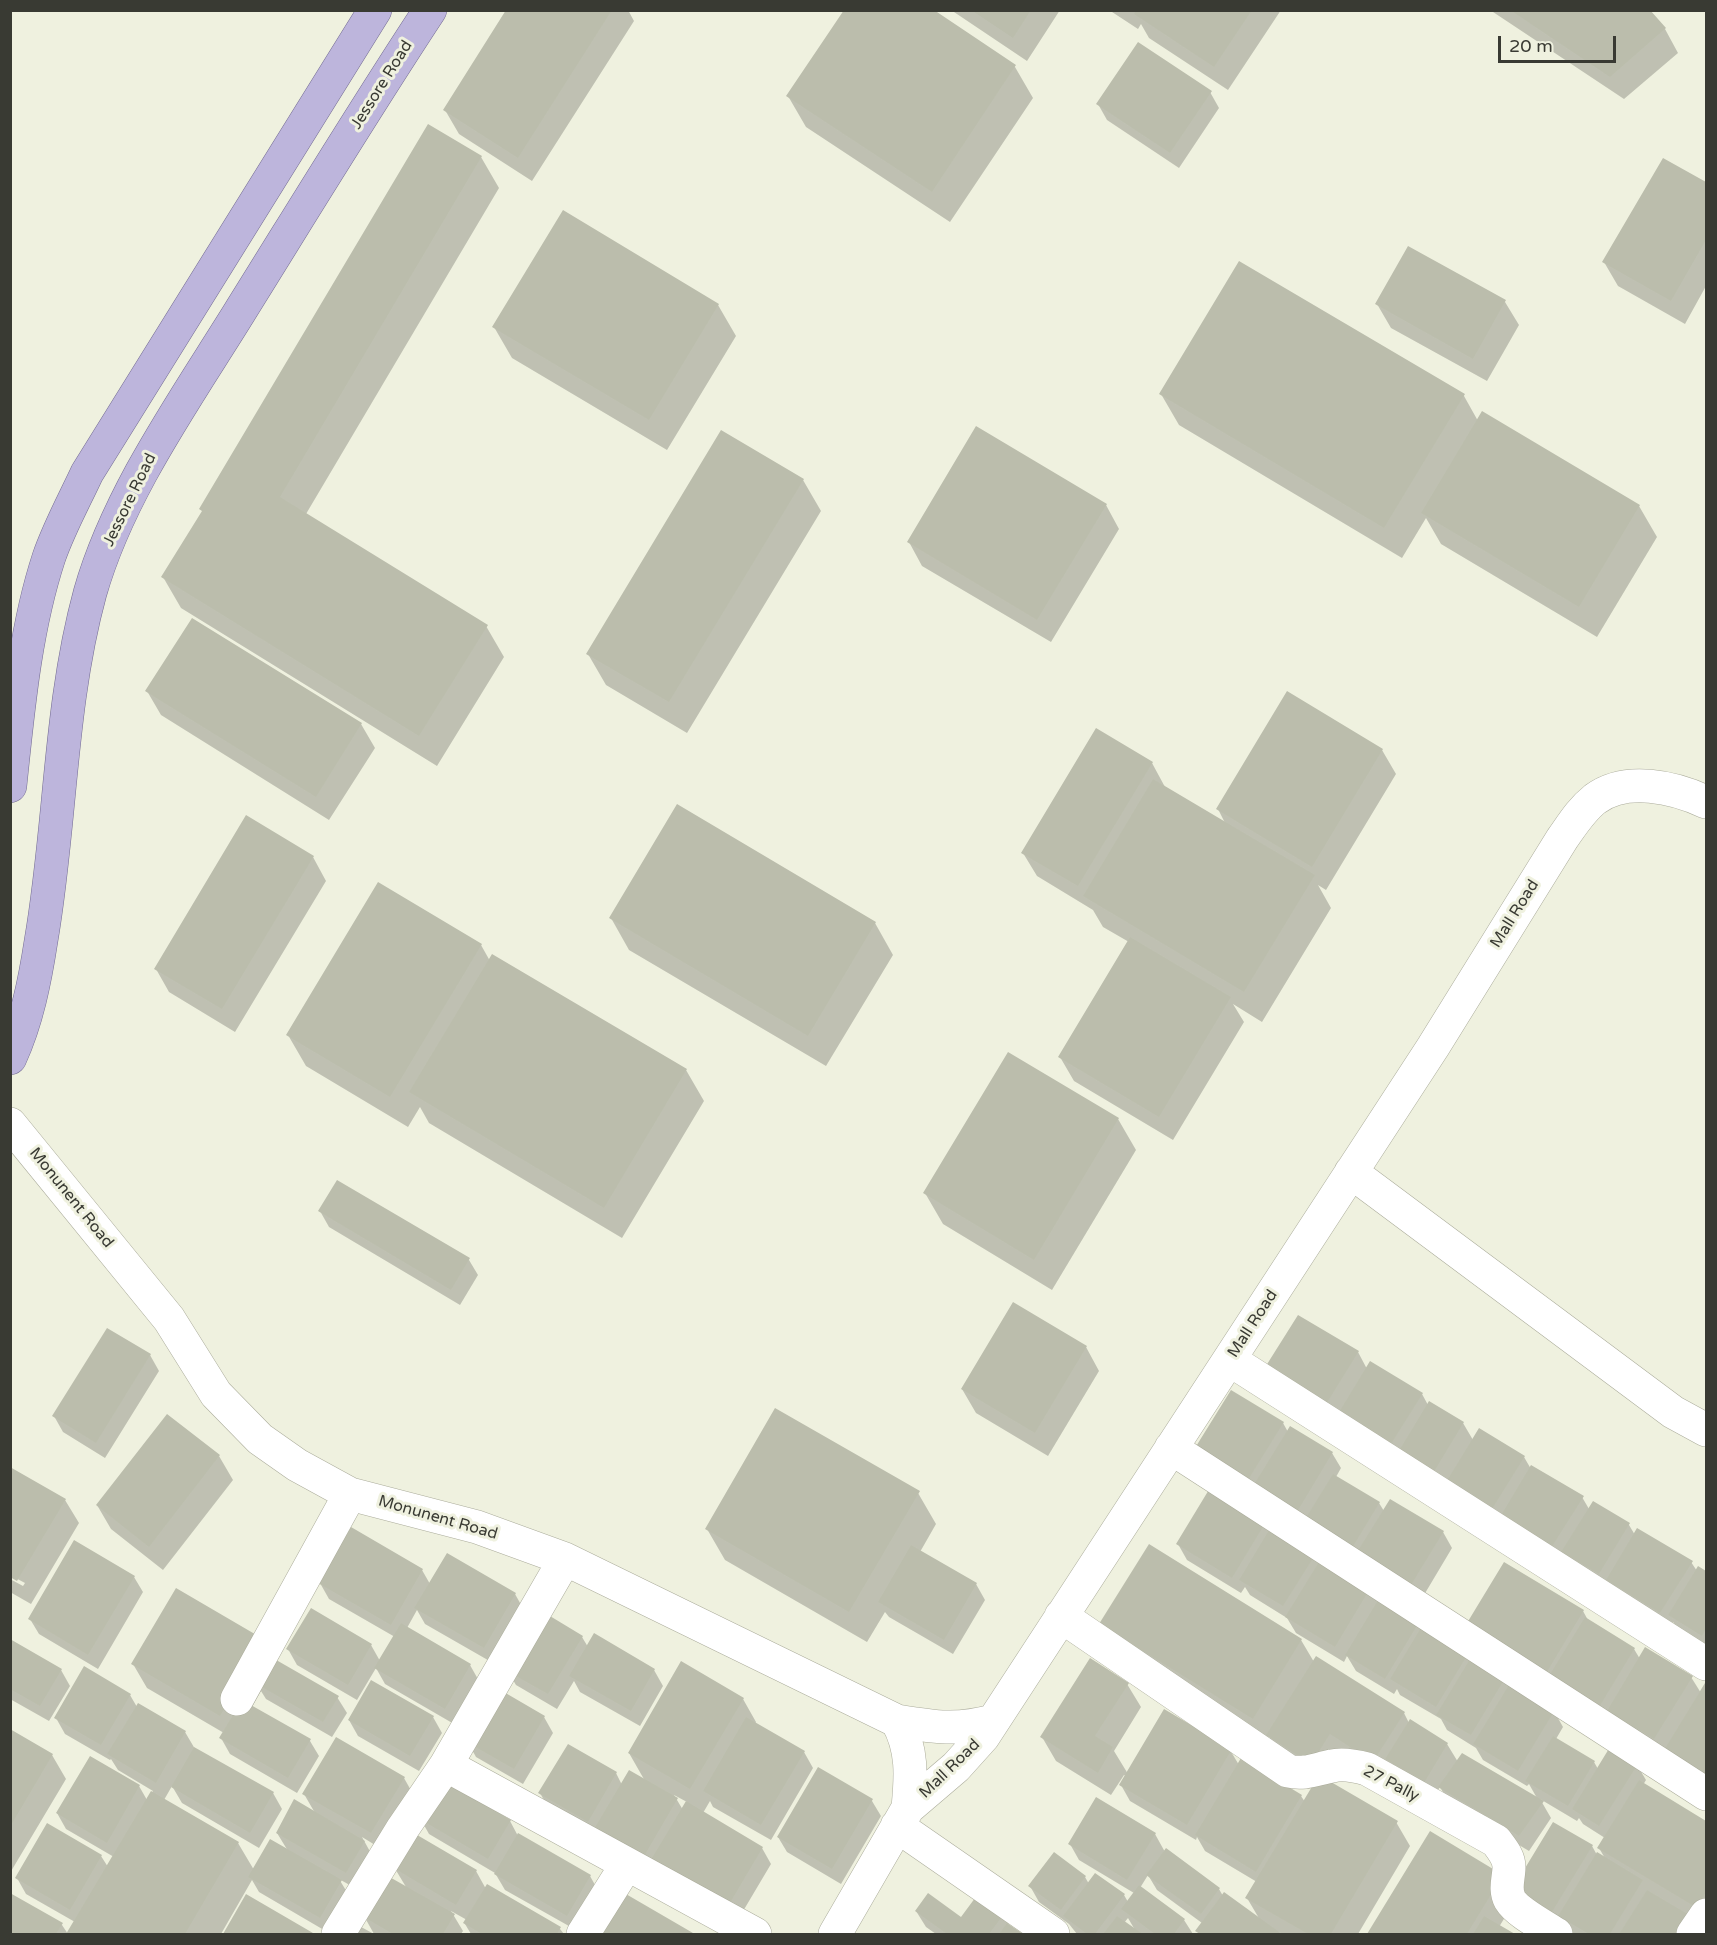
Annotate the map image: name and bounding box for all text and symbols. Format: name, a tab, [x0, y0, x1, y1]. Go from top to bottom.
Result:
scale bar	[1501, 24, 1620, 62]
text: 20 m	[1509, 35, 1553, 57]
street label: Jessore Road	[347, 37, 417, 133]
street label: Jessore Road	[99, 450, 161, 550]
street label: Mall Road	[1487, 876, 1543, 952]
street label: Monunent Road	[25, 1144, 117, 1252]
street label: Mall Road	[1224, 1287, 1282, 1361]
street label: Monunent Road	[376, 1492, 500, 1544]
street label: Mall Road	[916, 1735, 984, 1803]
street label: 27 Pally	[1360, 1762, 1422, 1806]

